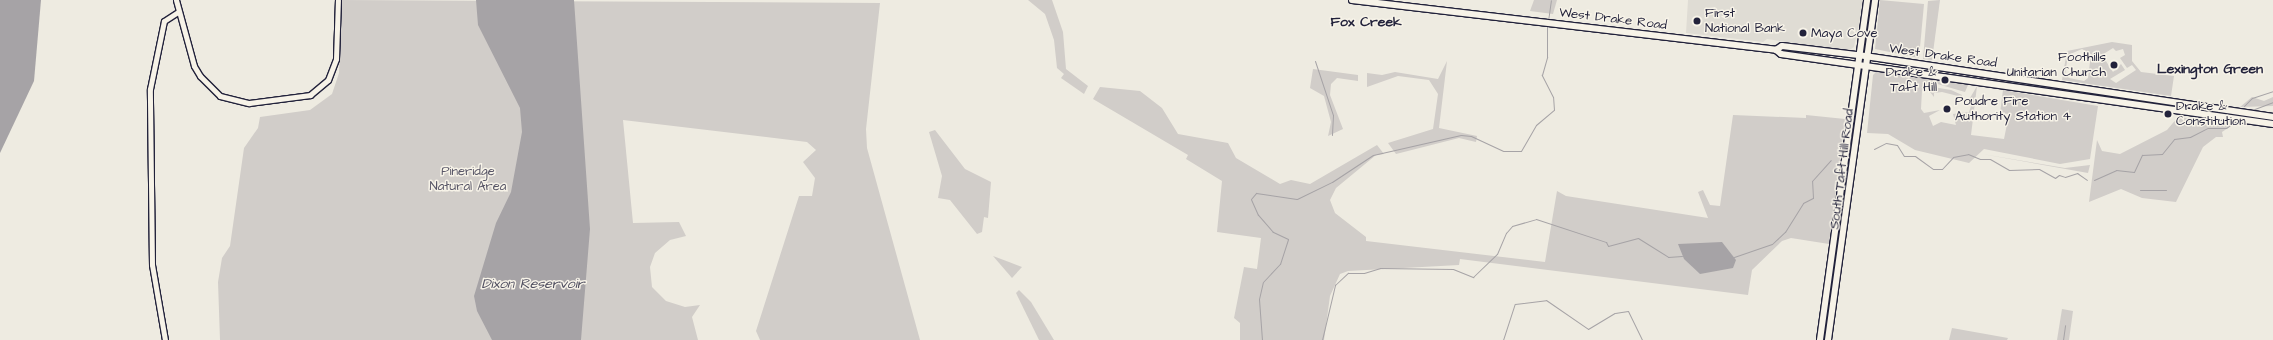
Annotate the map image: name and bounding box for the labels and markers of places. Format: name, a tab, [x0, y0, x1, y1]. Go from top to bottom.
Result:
place label: First National Bank	[1705, 6, 1785, 37]
marker: First National Bank	[1692, 16, 1702, 26]
place label: Maya Cove	[1811, 25, 1878, 41]
marker: Maya Cove	[1798, 28, 1808, 38]
place label: Foothills Unitarian Church	[2007, 50, 2106, 81]
marker: Foothills Unitarian Church	[2109, 60, 2119, 70]
place label: Drake & Taft Hill	[1886, 65, 1937, 96]
marker: Drake & Taft Hill	[1940, 75, 1950, 85]
place label: Poudre Fire Authority Station 4	[1955, 94, 2071, 125]
place label: Drake & Constitution	[2176, 99, 2246, 130]
marker: Poudre Fire Authority Station 4	[1942, 104, 1952, 114]
marker: Drake & Constitution	[2163, 109, 2173, 119]

